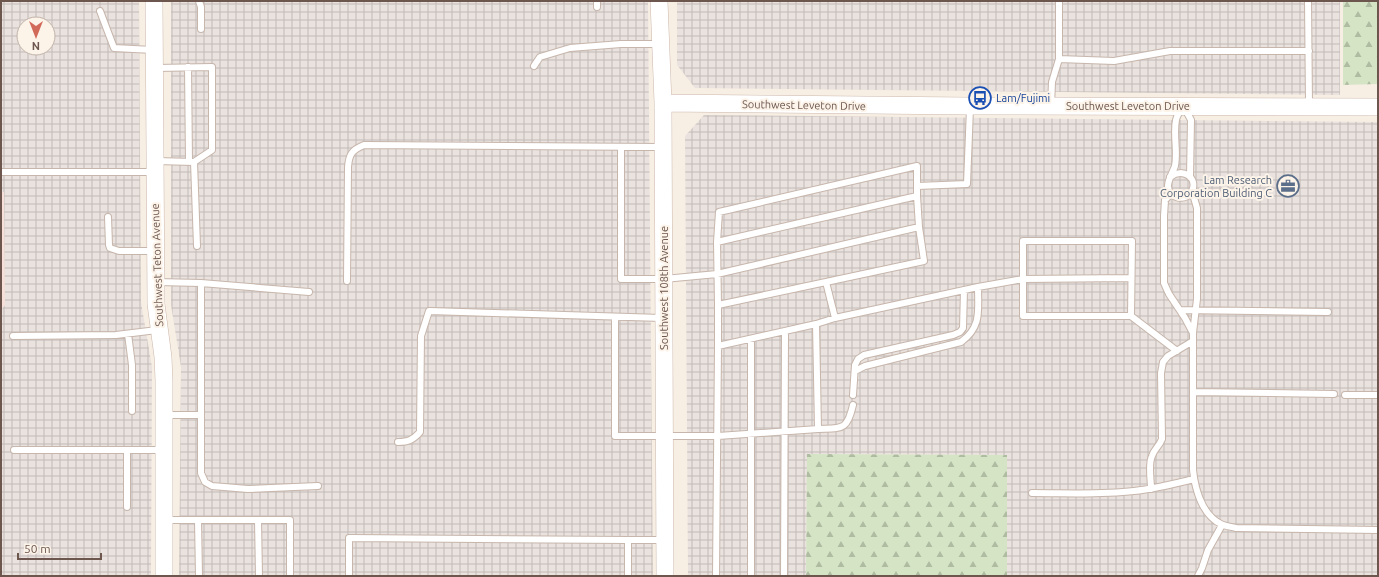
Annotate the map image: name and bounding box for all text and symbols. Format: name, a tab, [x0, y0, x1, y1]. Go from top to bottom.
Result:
north arrow	[16, 16, 56, 56]
text: N	[32, 40, 40, 52]
bus stop icon: Lam/Fujimi	[967, 85, 993, 111]
place label: Lam/Fujimi	[996, 92, 1050, 104]
street label: Southwest Leveton Drive	[742, 98, 866, 112]
street label: Southwest Leveton Drive	[1066, 100, 1190, 112]
office icon: Lam Research Corporation Building C	[1275, 173, 1301, 199]
place label: Lam Research Corporation Building C	[1160, 174, 1272, 199]
street label: Southwest Teton Avenue	[149, 203, 165, 327]
street label: Southwest 108th Avenue	[658, 226, 670, 350]
scale bar	[18, 535, 101, 561]
text: 50 m	[24, 542, 51, 555]

